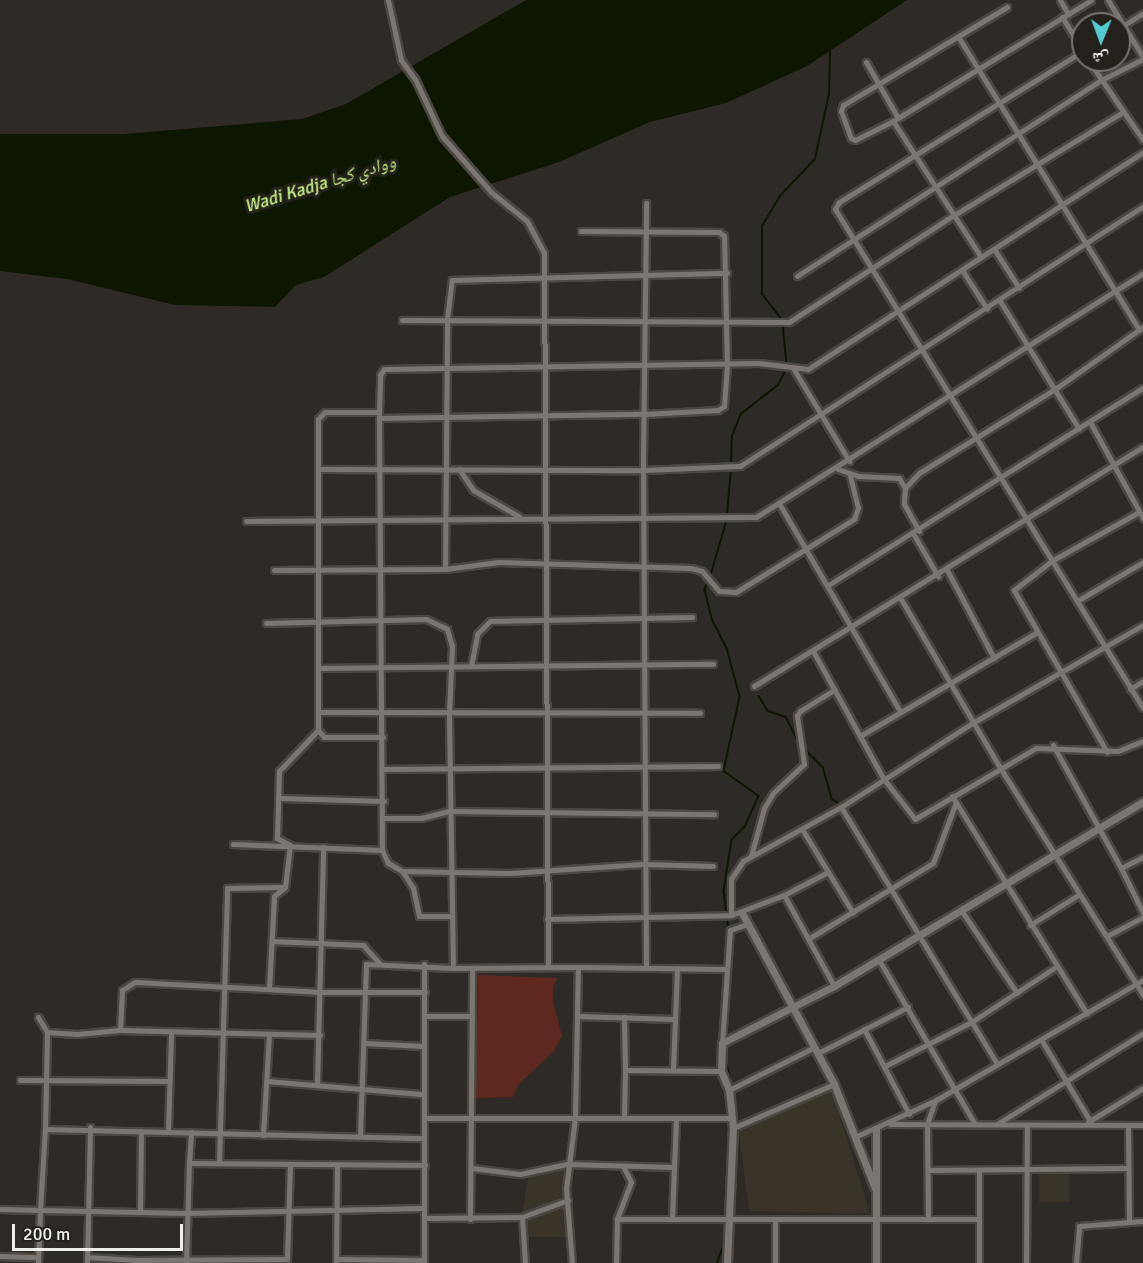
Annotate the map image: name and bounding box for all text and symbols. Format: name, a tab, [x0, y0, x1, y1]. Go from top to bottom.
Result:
north arrow	[1071, 12, 1131, 72]
text: ش	[1092, 48, 1109, 68]
water label: Wadi Kadja ووادي كجا	[242, 151, 398, 217]
scale bar	[15, 1212, 186, 1250]
text: 200 m	[23, 1223, 70, 1245]

